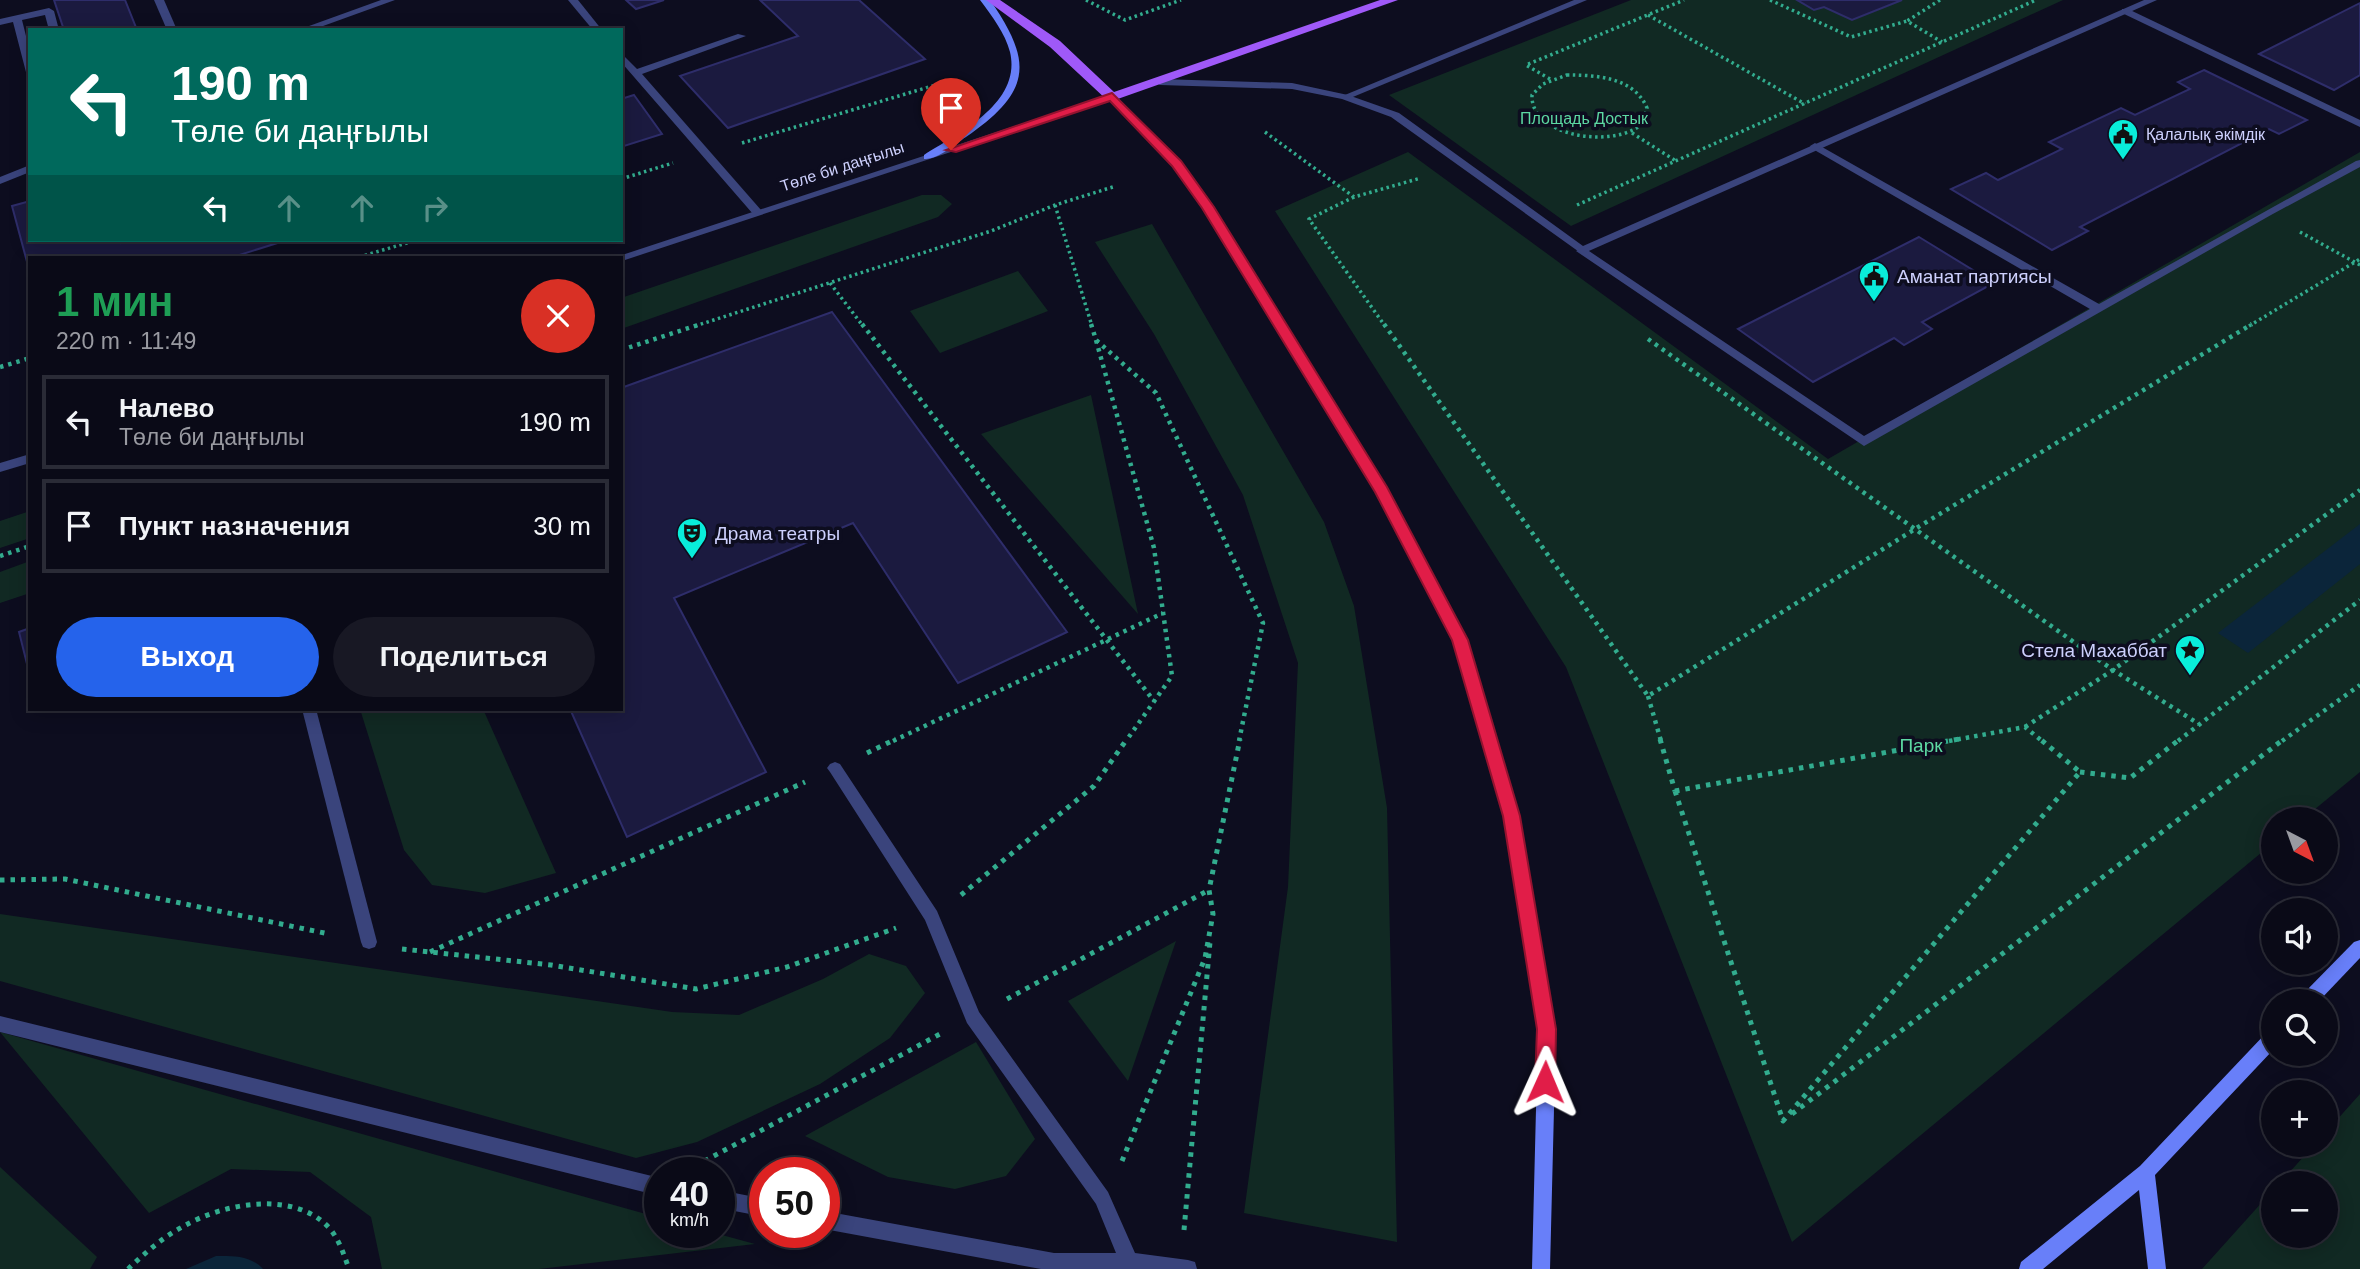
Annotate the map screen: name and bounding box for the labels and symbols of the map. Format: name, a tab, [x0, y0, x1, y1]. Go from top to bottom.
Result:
pin	[921, 78, 981, 150]
park label: Площадь Достык	[1520, 110, 1649, 127]
public building icon: Қалалық әкімдік	[2106, 117, 2140, 161]
place label: Қалалық әкімдік	[2146, 126, 2266, 143]
street label: Төле би даңғылы	[778, 138, 906, 195]
public building icon: Аманат партиясы	[1857, 259, 1891, 303]
place label: Аманат партиясы	[1897, 266, 2052, 287]
theatre icon: Драма театры	[675, 516, 709, 560]
place label: Драма театры	[715, 523, 840, 544]
place icon: Стела Махаббат	[2173, 633, 2207, 677]
place label: Стела Махаббат	[2021, 640, 2167, 661]
park label: Парк	[1899, 735, 1943, 756]
north arrow	[2261, 807, 2338, 884]
position arrow	[1508, 1045, 1582, 1119]
speed limit sign: 50	[749, 1157, 840, 1248]

